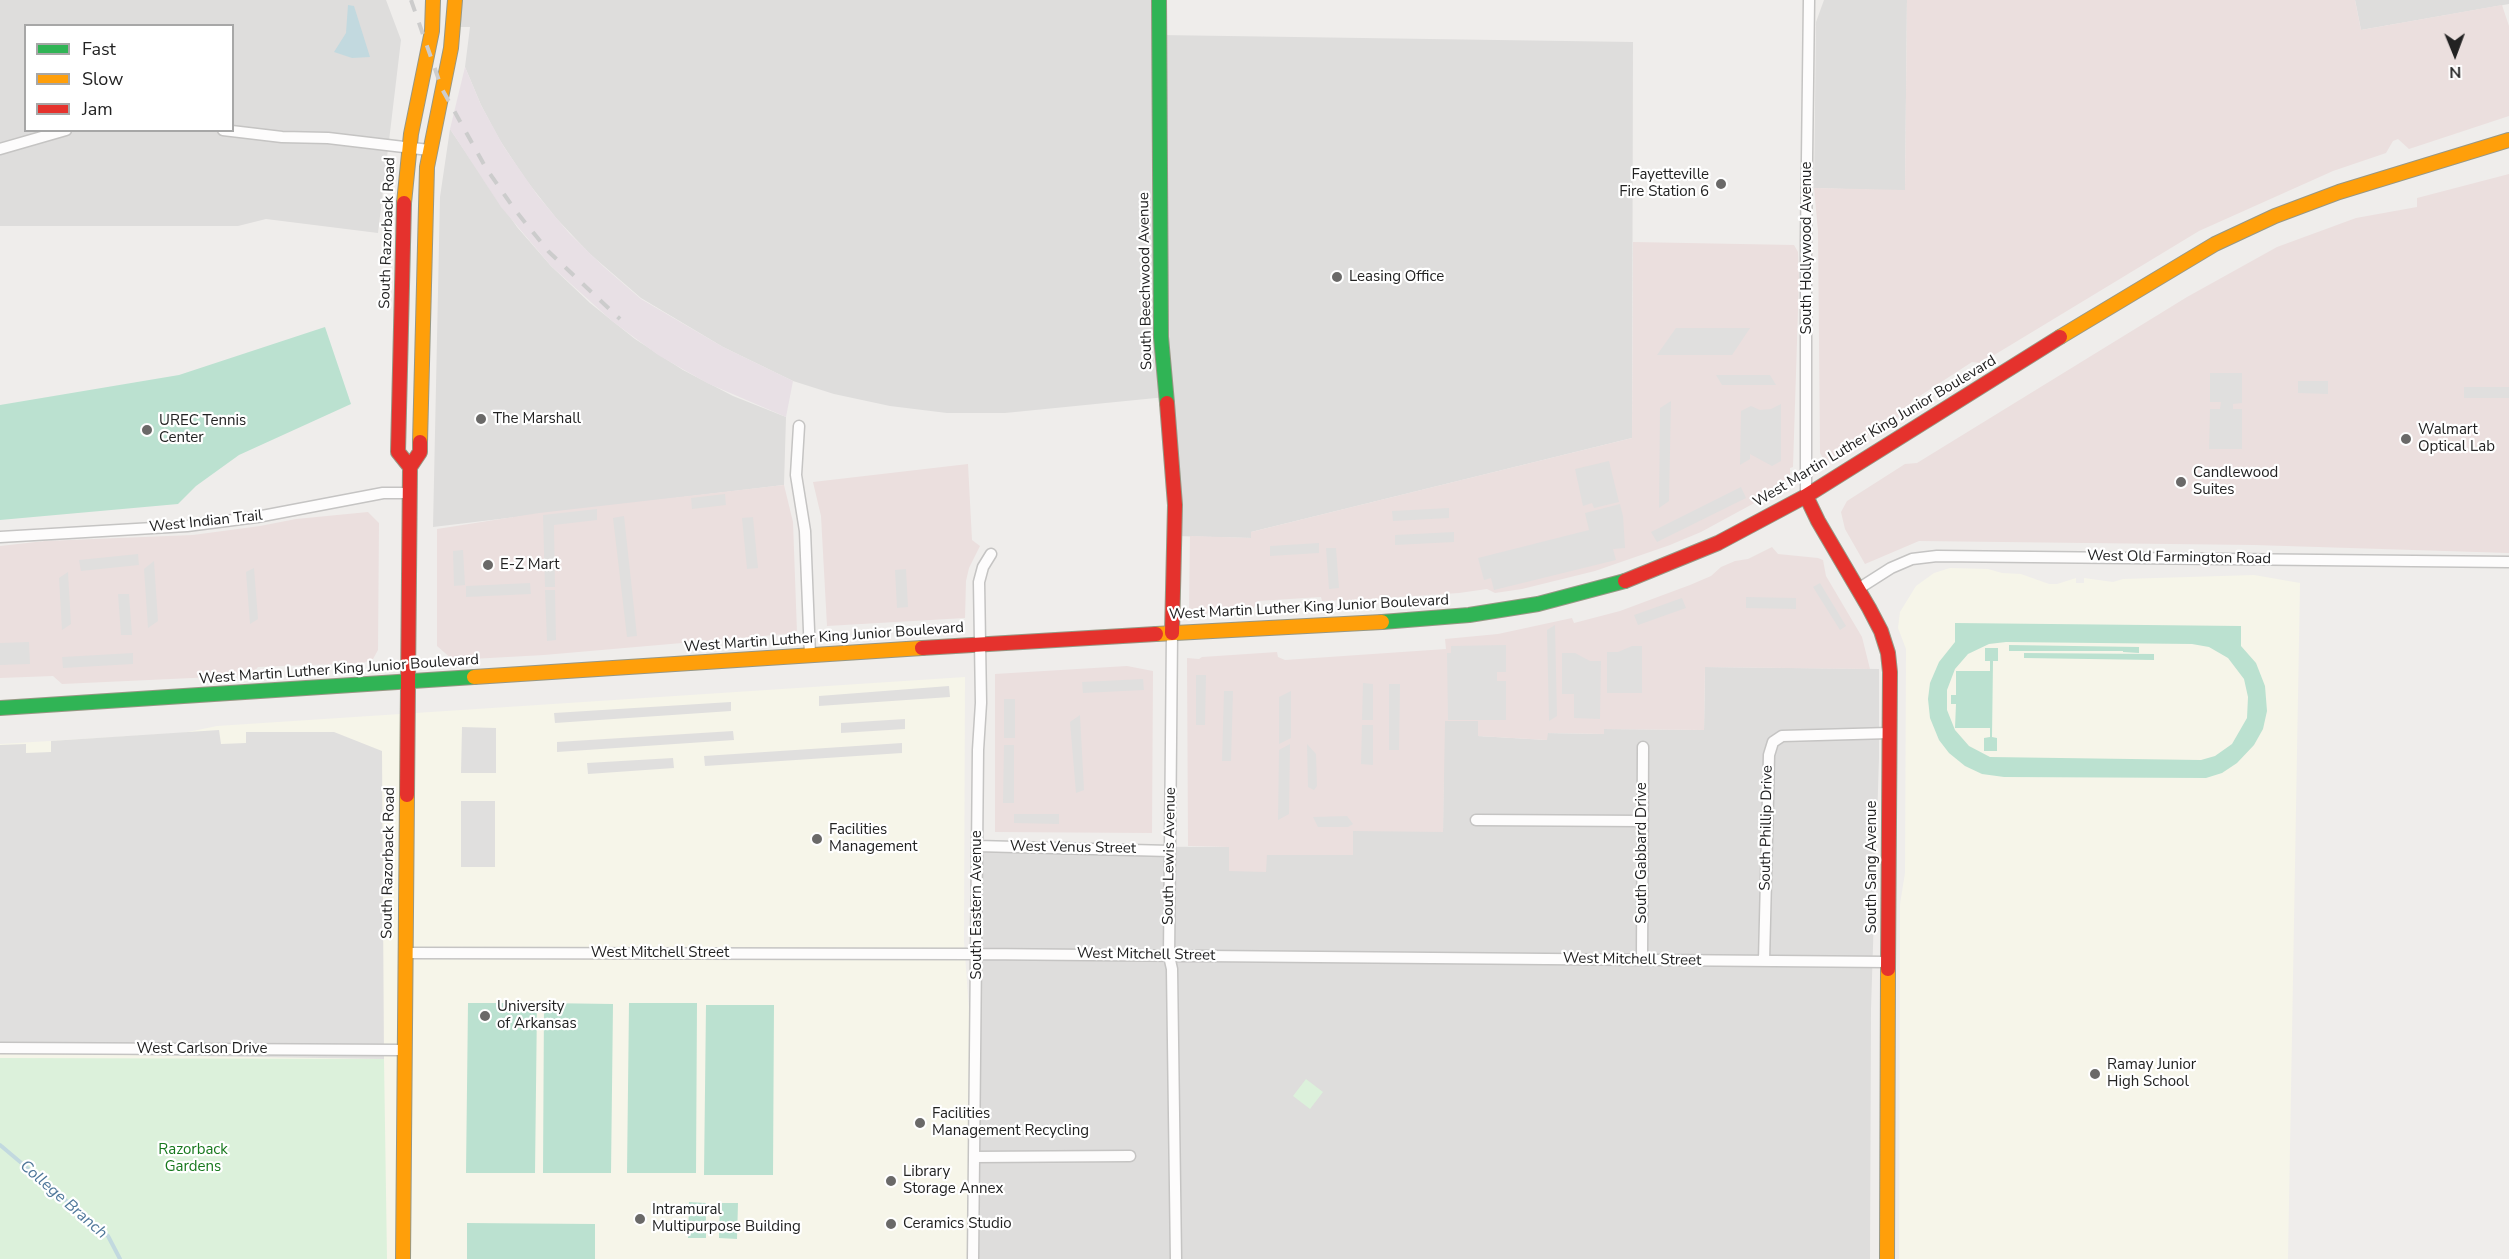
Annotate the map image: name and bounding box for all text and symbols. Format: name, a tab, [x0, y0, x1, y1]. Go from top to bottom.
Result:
legend	[24, 24, 234, 132]
north arrow	[2425, 24, 2485, 84]
text: Fast	[82, 37, 116, 61]
text: N	[2449, 61, 2461, 83]
text: Slow	[82, 67, 123, 91]
text: Jam	[82, 97, 113, 121]
street label: South Razorback Road	[376, 157, 400, 309]
street label: South Hollywood Avenue	[1798, 162, 1816, 334]
place label: Fayetteville Fire Station 6	[1619, 166, 1709, 201]
marker: Fayetteville Fire Station 6	[1714, 177, 1728, 191]
street label: South Beechwood Avenue	[1135, 192, 1157, 370]
place label: Leasing Office	[1349, 268, 1444, 286]
marker: Leasing Office	[1330, 270, 1344, 284]
street label: West Martin Luther King Junior Boulevard	[1750, 352, 2000, 512]
place label: The Marshall	[493, 410, 581, 428]
place label: UREC Tennis Center	[159, 412, 246, 447]
marker: The Marshall	[474, 412, 488, 426]
place label: Walmart Optical Lab	[2418, 421, 2495, 456]
marker: UREC Tennis Center	[140, 423, 154, 437]
marker: Walmart Optical Lab	[2399, 432, 2413, 446]
place label: Candlewood Suites	[2193, 464, 2278, 499]
marker: Candlewood Suites	[2174, 475, 2188, 489]
street label: West Indian Trail	[148, 507, 264, 537]
street label: West Old Farmington Road	[2087, 547, 2271, 569]
place label: E-Z Mart	[500, 556, 560, 574]
marker: E-Z Mart	[481, 558, 495, 572]
street label: West Martin Luther King Junior Boulevard	[1169, 592, 1449, 624]
street label: West Martin Luther King Junior Boulevard	[683, 619, 965, 657]
street label: West Martin Luther King Junior Boulevard	[198, 651, 480, 689]
street label: South Phillip Drive	[1757, 765, 1777, 891]
street label: South Gabbard Drive	[1633, 782, 1651, 924]
street label: South Razorback Road	[379, 787, 399, 939]
street label: South Lewis Avenue	[1160, 787, 1180, 925]
street label: South Sang Avenue	[1863, 801, 1881, 933]
place label: Facilities Management	[829, 821, 918, 856]
street label: South Eastern Avenue	[968, 830, 986, 980]
marker: Facilities Management	[810, 832, 824, 846]
street label: West Venus Street	[1010, 838, 1136, 858]
street label: West Mitchell Street	[591, 944, 729, 962]
street label: West Mitchell Street	[1077, 945, 1215, 965]
street label: West Mitchell Street	[1563, 950, 1701, 970]
place label: University of Arkansas	[497, 998, 577, 1033]
marker: University of Arkansas	[478, 1009, 492, 1023]
street label: West Carlson Drive	[137, 1040, 267, 1058]
place label: Ramay Junior High School	[2107, 1056, 2196, 1091]
marker: Ramay Junior High School	[2088, 1067, 2102, 1081]
place label: Facilities Management Recycling	[932, 1105, 1089, 1140]
marker: Facilities Management Recycling	[913, 1116, 927, 1130]
park label: Razorback Gardens	[158, 1141, 228, 1176]
water label: College Branch	[15, 1157, 111, 1243]
place label: Library Storage Annex	[903, 1163, 1003, 1198]
marker: Library Storage Annex	[884, 1174, 898, 1188]
place label: Intramural Multipurpose Building	[652, 1201, 801, 1236]
marker: Intramural Multipurpose Building	[633, 1212, 647, 1226]
place label: Ceramics Studio	[903, 1215, 1012, 1233]
marker: Ceramics Studio	[884, 1217, 898, 1231]

